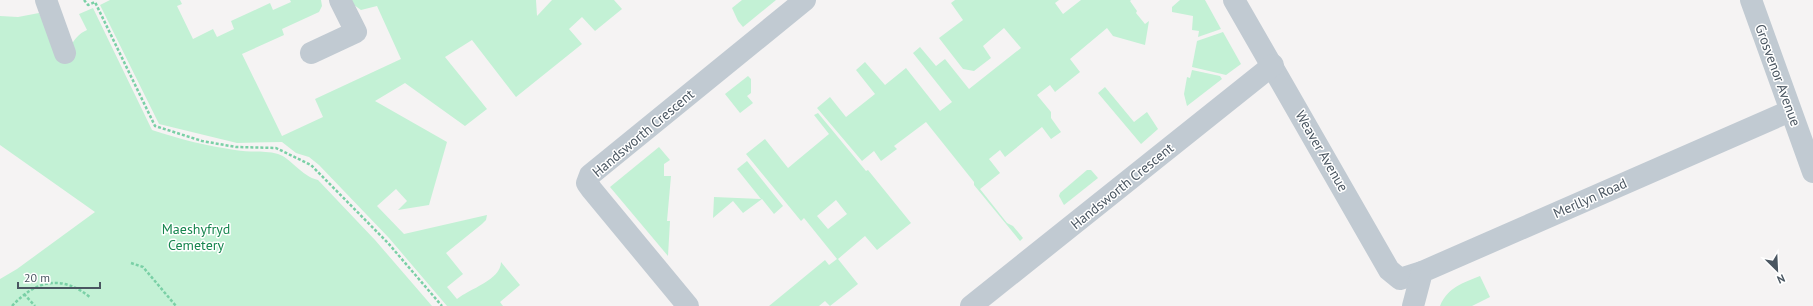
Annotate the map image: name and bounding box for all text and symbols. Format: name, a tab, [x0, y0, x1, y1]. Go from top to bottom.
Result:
street label: Grosvenor Avenue	[1751, 21, 1805, 129]
street label: Handsworth Crescent	[588, 85, 698, 181]
street label: Weaver Avenue	[1292, 107, 1352, 195]
street label: Handsworth Crescent	[1067, 139, 1177, 233]
street label: Merllyn Road	[1550, 174, 1630, 222]
park label: Maeshyfryd Cemetery	[162, 220, 230, 254]
north arrow	[1757, 250, 1797, 290]
scale bar	[18, 264, 100, 290]
text: 20 m	[24, 270, 50, 285]
text: N	[1775, 271, 1787, 287]

